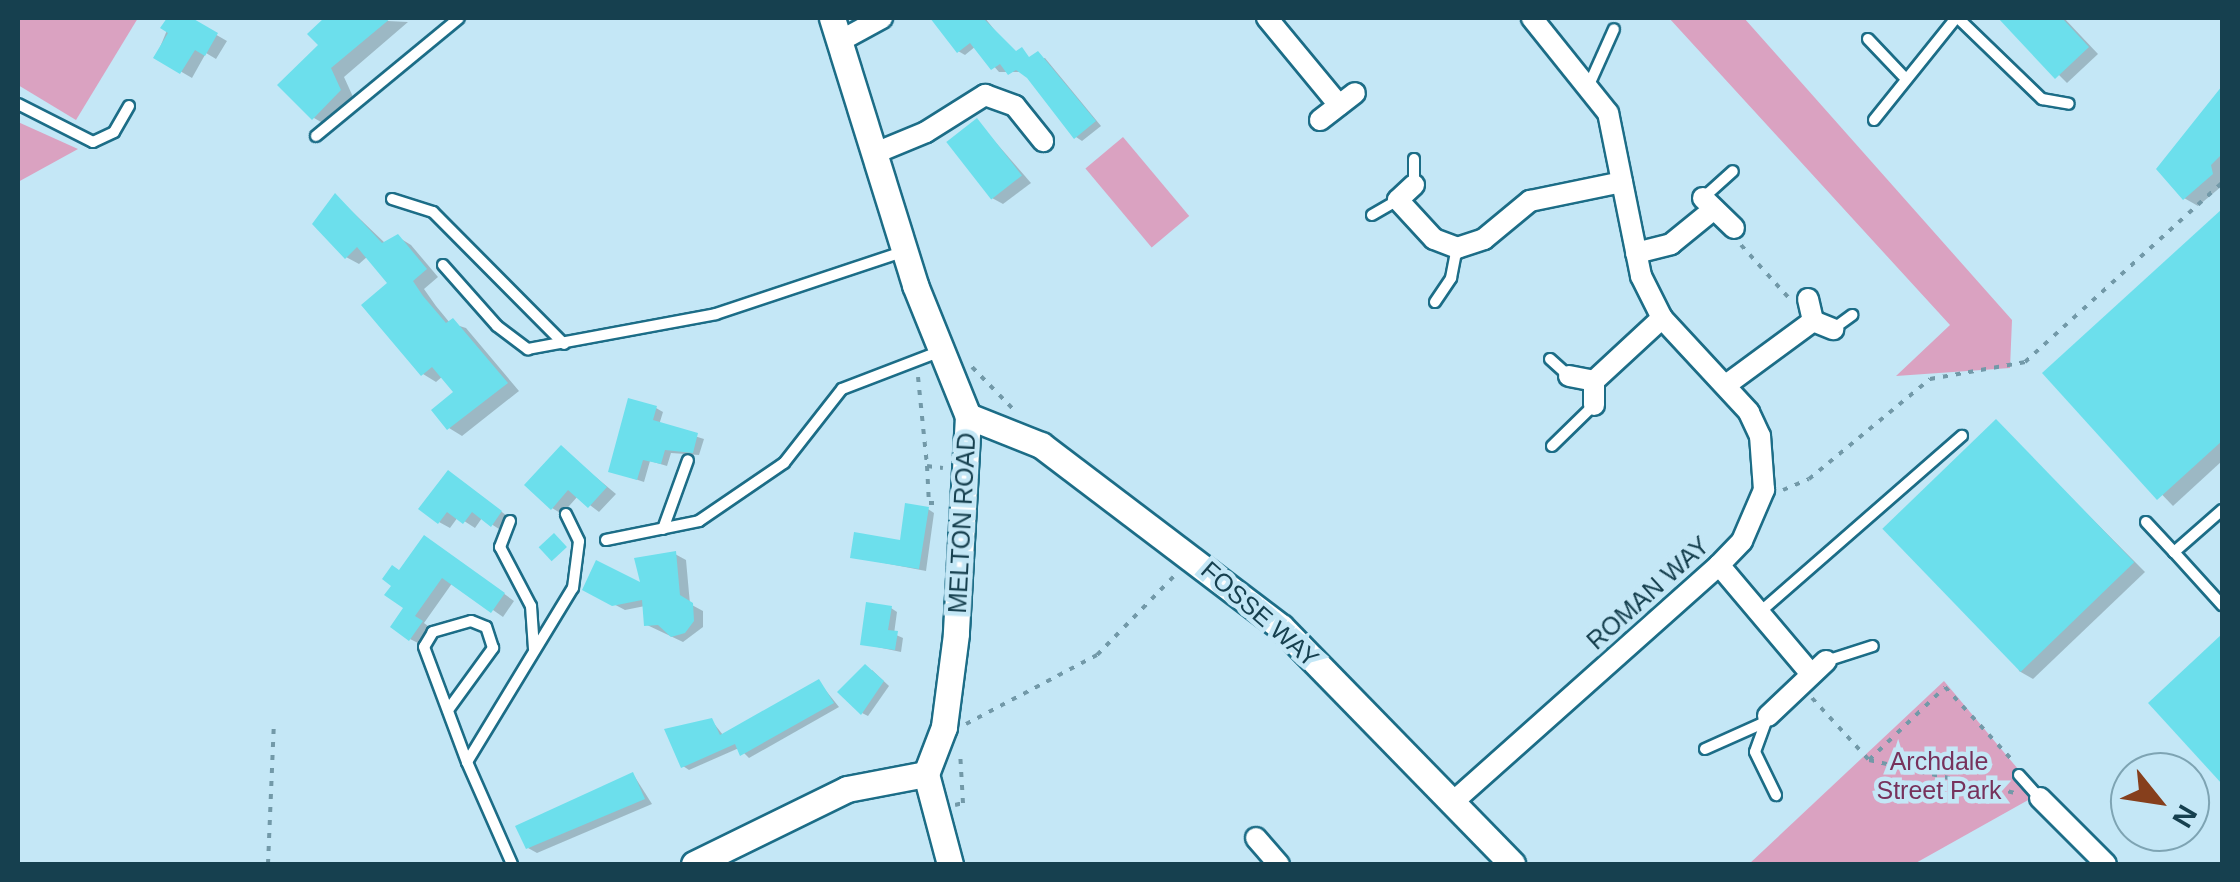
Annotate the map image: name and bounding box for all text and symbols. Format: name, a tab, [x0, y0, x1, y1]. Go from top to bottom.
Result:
street label: MELTON ROAD	[942, 432, 982, 614]
street label: ROMAN WAY	[1581, 530, 1715, 656]
street label: FOSSE WAY	[1195, 555, 1325, 673]
park label: Archdale Street Park	[1876, 747, 2002, 806]
north arrow	[2110, 752, 2210, 852]
text: N	[2166, 800, 2203, 833]

